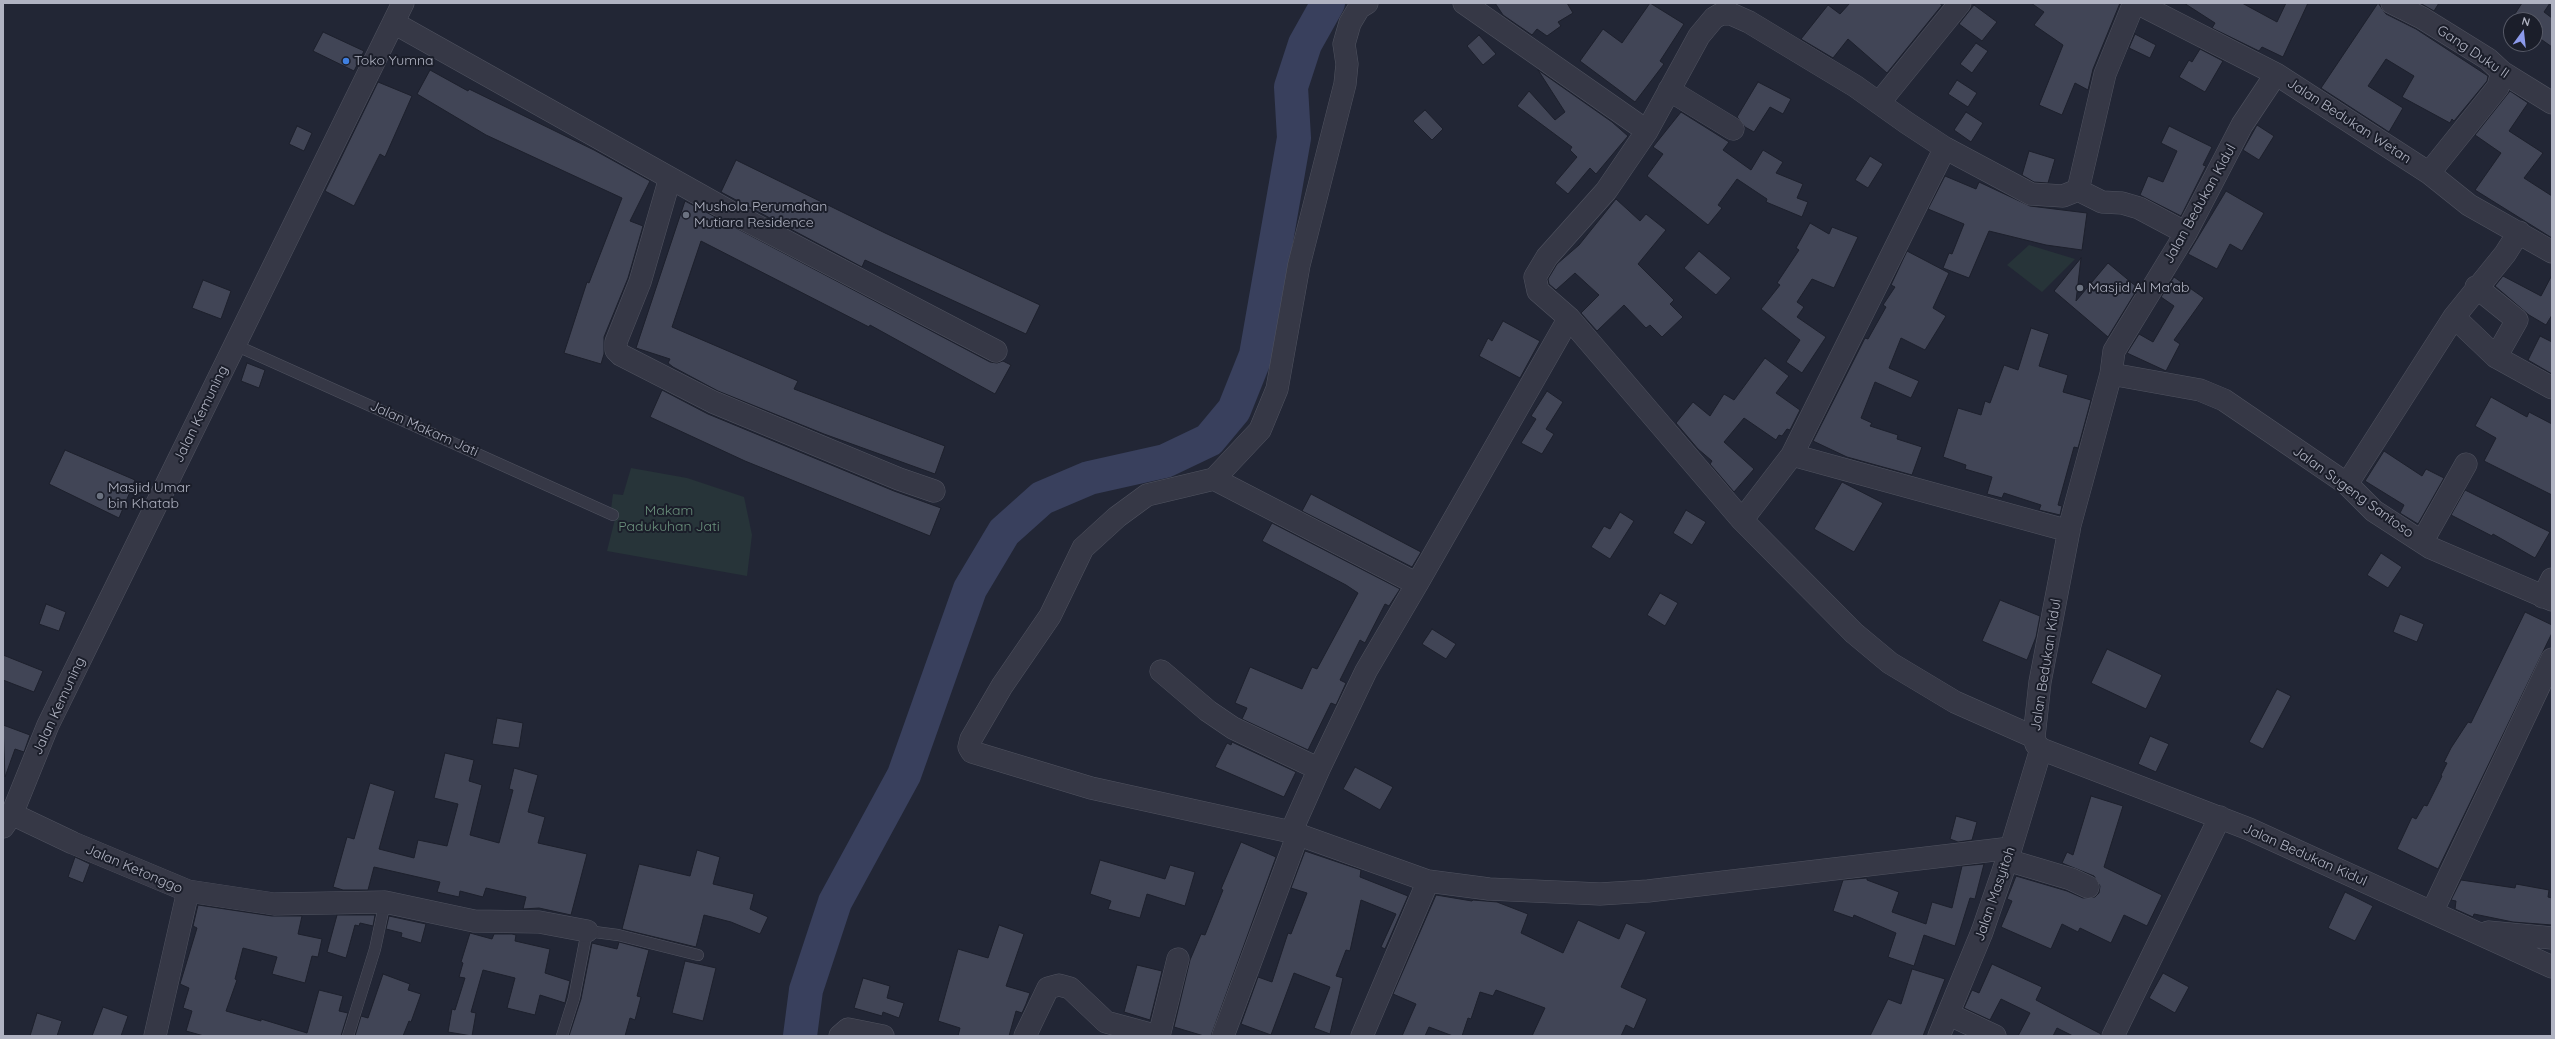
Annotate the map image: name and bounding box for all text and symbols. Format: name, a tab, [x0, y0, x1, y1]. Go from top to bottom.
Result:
north arrow	[2503, 12, 2543, 52]
text: N	[2520, 14, 2532, 29]
street label: Gang Duku II	[2434, 22, 2512, 82]
place label: Toko Yumna	[354, 53, 434, 69]
marker: Toko Yumna	[341, 56, 351, 66]
street label: Jalan Bedukan Wetan	[2284, 75, 2414, 167]
street label: Jalan Bedukan Kidul	[2160, 141, 2240, 267]
place label: Mushola Perumahan Mutiara Residence	[694, 199, 827, 232]
marker: Mushola Perumahan Mutiara Residence	[681, 210, 691, 220]
place label: Masjid Al Ma'ab	[2088, 280, 2190, 296]
marker: Masjid Al Ma'ab	[2075, 283, 2085, 293]
street label: Jalan Kemuning	[170, 363, 232, 465]
street label: Jalan Makam Jati	[367, 398, 481, 460]
street label: Jalan Sugeng Santoso	[2289, 442, 2417, 542]
place label: Masjid Umar bin Khatab	[108, 480, 190, 512]
marker: Masjid Umar bin Khatab	[95, 491, 105, 501]
park label: Makam Padukuhan Jati	[618, 503, 720, 536]
street label: Jalan Bedukan Kidul	[2027, 598, 2065, 732]
street label: Jalan Kemuning	[29, 654, 89, 758]
street label: Jalan Bedukan Kidul	[2240, 820, 2370, 890]
street label: Jalan Ketonggo	[83, 841, 185, 897]
street label: Jalan Masyitoh	[1971, 845, 2019, 943]

